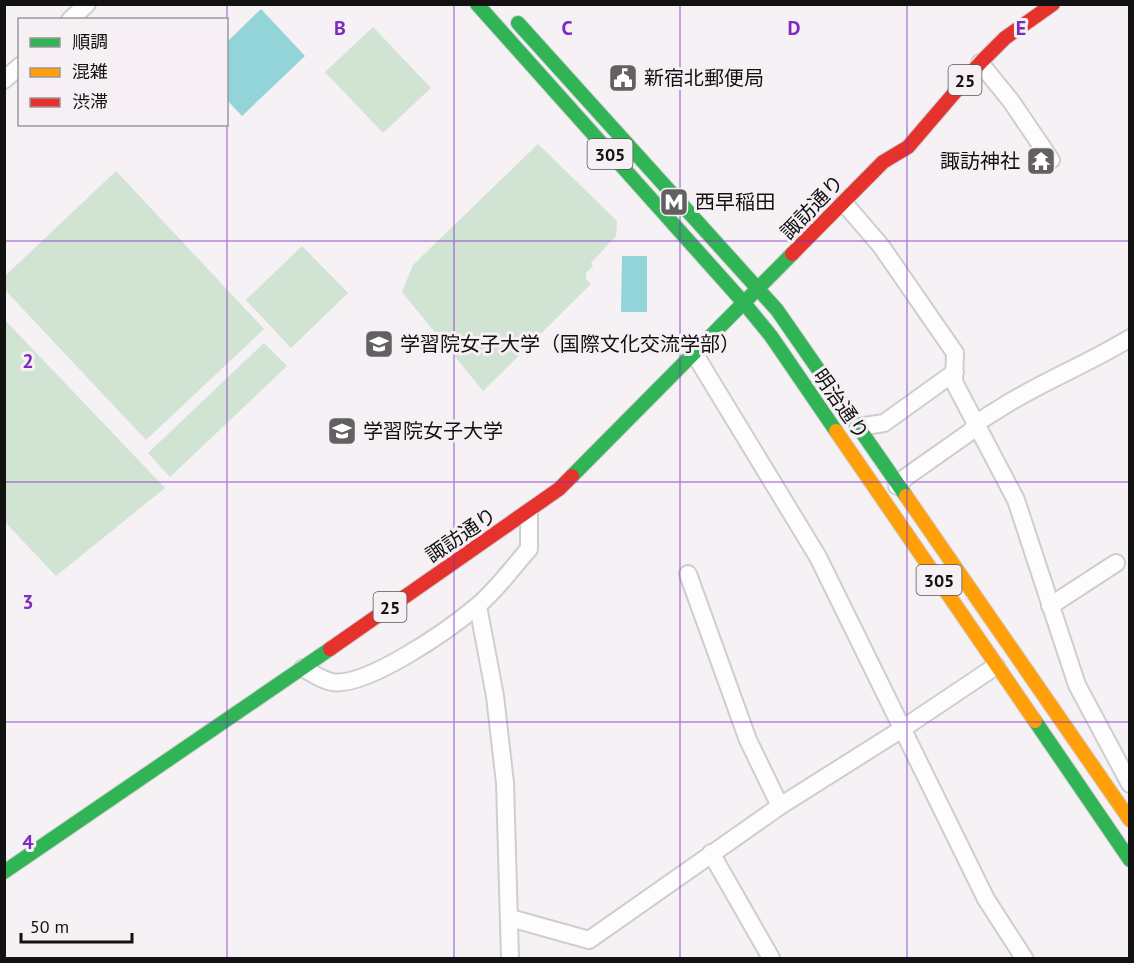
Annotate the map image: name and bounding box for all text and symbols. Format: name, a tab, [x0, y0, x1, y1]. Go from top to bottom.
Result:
text: B	[334, 15, 346, 41]
text: C	[561, 15, 573, 41]
text: D	[788, 15, 801, 41]
text: E	[1016, 15, 1026, 41]
legend	[18, 18, 228, 126]
text: 順調	[72, 30, 108, 53]
text: 混雑	[72, 60, 108, 83]
public building icon: 新宿北郵便局	[607, 62, 639, 94]
place label: 新宿北郵便局	[644, 65, 764, 91]
road number: 25	[948, 65, 982, 95]
text: 渋滞	[72, 90, 108, 113]
road number: 305	[588, 139, 632, 169]
temple icon: 諏訪神社	[1025, 145, 1057, 177]
place label: 諏訪神社	[940, 148, 1020, 174]
street label: 諏訪通り	[775, 169, 849, 245]
metro station icon: 西早稲田	[658, 186, 690, 218]
place label: 西早稲田	[695, 189, 775, 215]
school or university icon: 学習院女子大学（国際文化交流学部）	[363, 328, 395, 360]
place label: 学習院女子大学（国際文化交流学部）	[400, 331, 740, 357]
text: 2	[22, 348, 34, 374]
street label: 明治通り	[807, 364, 875, 444]
school or university icon: 学習院女子大学	[326, 415, 358, 447]
place label: 学習院女子大学	[363, 418, 503, 444]
street label: 諏訪通り	[421, 502, 501, 568]
road number: 305	[916, 565, 962, 595]
text: 3	[22, 589, 34, 615]
road number: 25	[374, 592, 406, 622]
text: 4	[22, 829, 34, 855]
scale bar	[21, 906, 132, 944]
text: 50 m	[30, 915, 69, 938]

